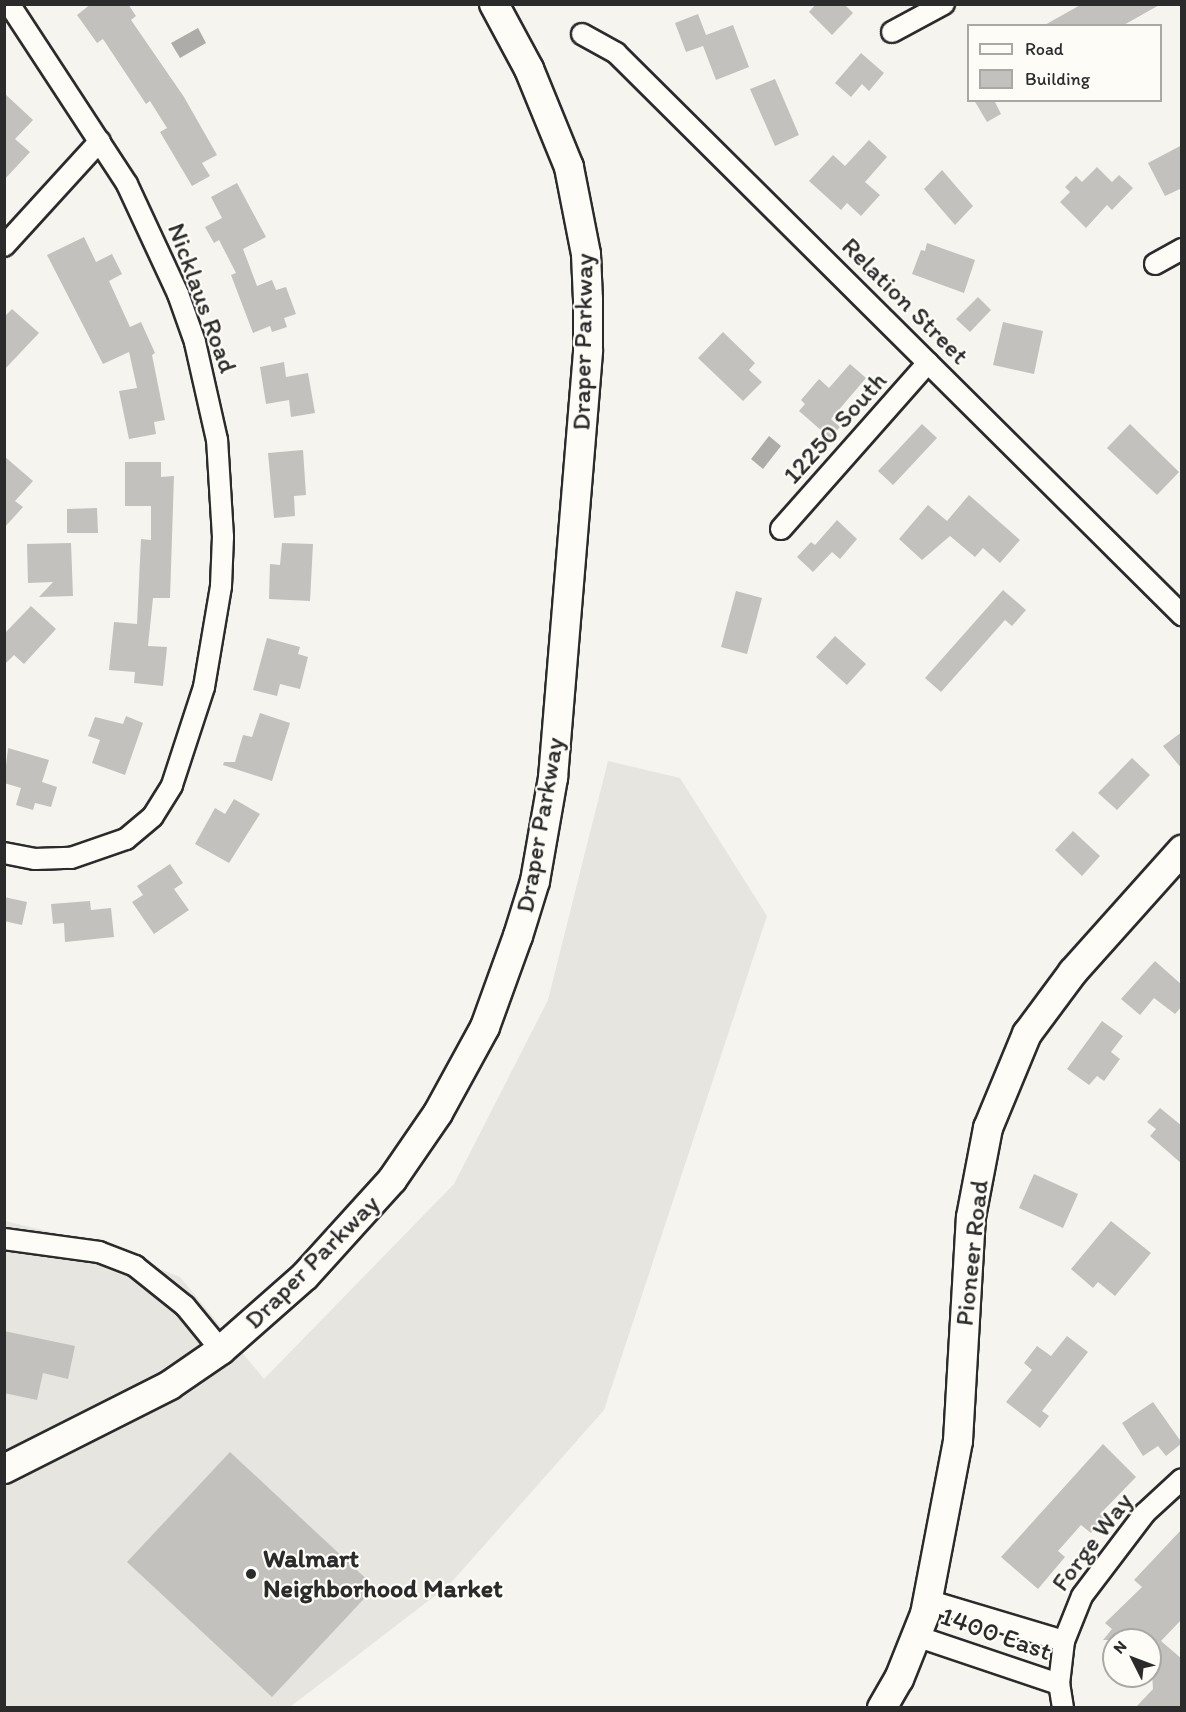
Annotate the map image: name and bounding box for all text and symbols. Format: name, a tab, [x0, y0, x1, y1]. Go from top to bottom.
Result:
legend	[967, 24, 1162, 102]
text: Road	[1025, 38, 1064, 60]
text: Building	[1025, 68, 1090, 90]
street label: Nicklaus Road	[160, 219, 244, 377]
street label: Relation Street	[835, 231, 975, 371]
street label: Draper Parkway	[566, 254, 600, 430]
street label: 12250 South	[777, 365, 893, 491]
street label: Draper Parkway	[509, 736, 571, 914]
street label: Pioneer Road	[949, 1179, 995, 1327]
street label: Draper Parkway	[239, 1189, 385, 1335]
street label: Forge Way	[1045, 1487, 1139, 1597]
place label: Walmart Neighborhood Market	[263, 1543, 503, 1604]
marker: Walmart Neighborhood Market	[244, 1567, 258, 1581]
street label: 1400 East	[937, 1601, 1055, 1667]
north arrow	[1102, 1628, 1162, 1688]
text: N	[1109, 1637, 1130, 1657]

